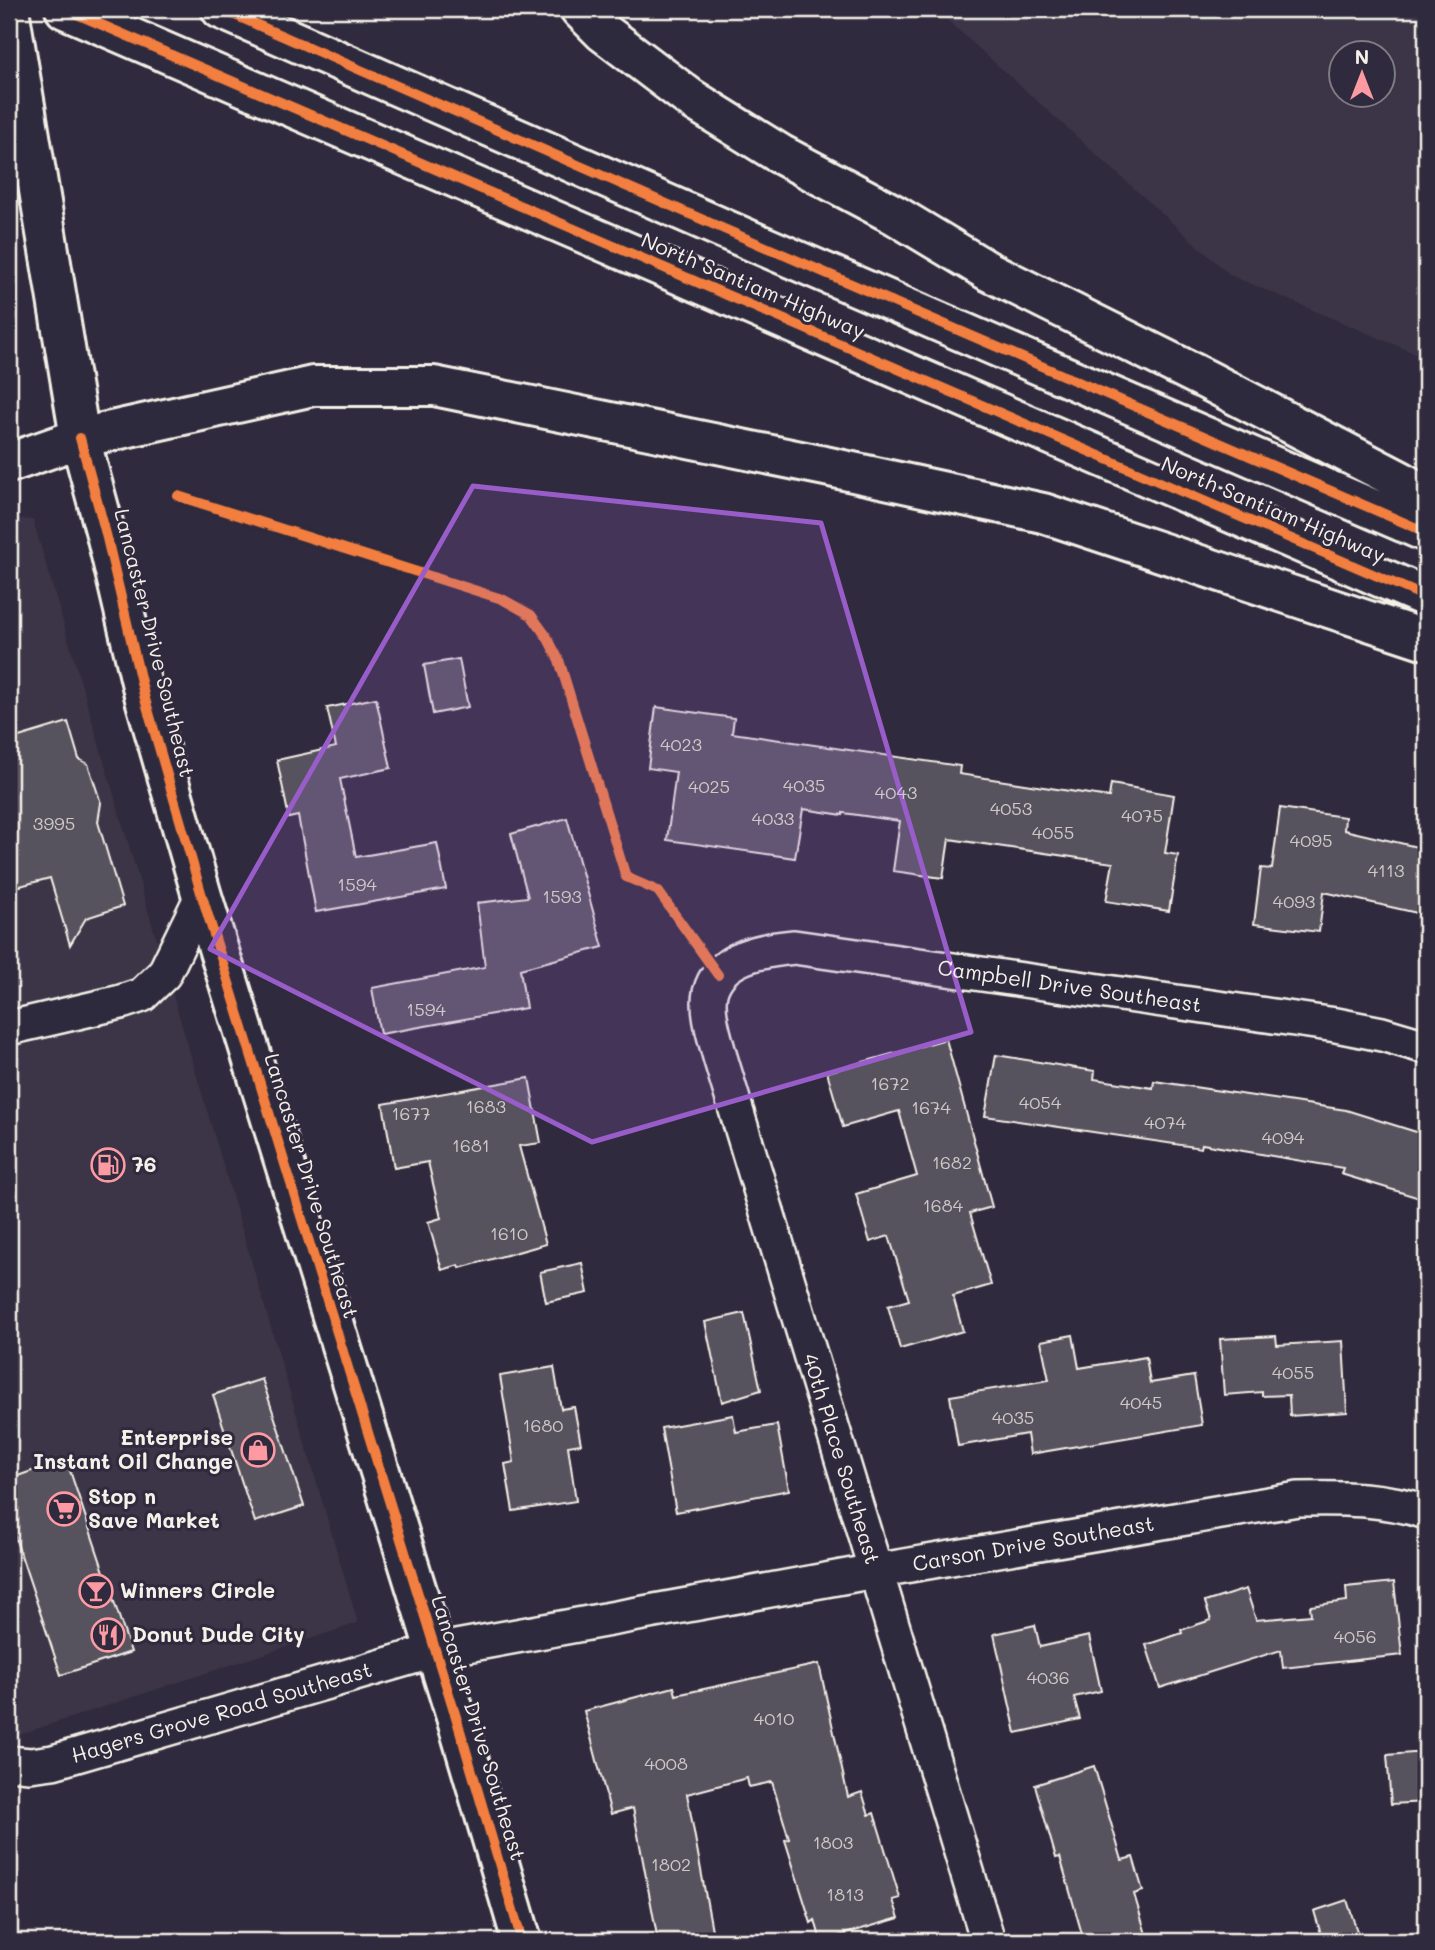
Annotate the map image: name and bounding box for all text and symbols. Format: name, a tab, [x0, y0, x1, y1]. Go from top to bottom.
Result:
north arrow	[1326, 38, 1396, 108]
text: N	[1355, 44, 1369, 69]
street label: North Santiam Highway	[637, 225, 870, 344]
street label: North Santiam Highway	[1157, 449, 1390, 568]
street label: Lancaster Drive Southeast	[109, 506, 202, 780]
house number: 4023	[660, 732, 702, 756]
house number: 4035	[783, 773, 825, 797]
house number: 4025	[688, 774, 730, 798]
house number: 4043	[875, 780, 917, 804]
house number: 4053	[990, 796, 1032, 820]
house number: 4075	[1121, 803, 1163, 827]
house number: 4033	[752, 806, 794, 830]
house number: 3995	[33, 811, 75, 835]
house number: 4055	[1032, 820, 1074, 844]
house number: 4095	[1290, 828, 1332, 852]
house number: 4113	[1367, 858, 1405, 882]
house number: 1594	[337, 872, 377, 896]
house number: 1593	[542, 884, 582, 908]
house number: 4093	[1273, 889, 1315, 913]
street label: Campbell Drive Southeast	[936, 953, 1203, 1017]
house number: 1594	[406, 997, 446, 1021]
street label: Lancaster Drive Southeast	[259, 1050, 366, 1321]
house number: 1672	[871, 1071, 909, 1095]
house number: 4054	[1019, 1090, 1062, 1114]
house number: 1683	[466, 1094, 506, 1118]
house number: 1674	[911, 1095, 951, 1119]
house number: 1677	[392, 1101, 430, 1125]
house number: 4074	[1144, 1110, 1187, 1134]
house number: 4094	[1262, 1125, 1305, 1149]
house number: 1681	[452, 1133, 490, 1157]
fuel station icon: 76	[89, 1146, 127, 1184]
place label: 76	[132, 1150, 156, 1177]
house number: 1682	[932, 1150, 972, 1174]
house number: 1684	[923, 1193, 964, 1217]
house number: 1610	[490, 1221, 528, 1245]
street label: 40th Place Southeast	[798, 1350, 887, 1567]
house number: 4055	[1272, 1360, 1314, 1384]
house number: 4045	[1120, 1390, 1162, 1414]
house number: 4035	[992, 1405, 1034, 1429]
house number: 1680	[523, 1413, 563, 1437]
place label: Enterprise Instant Oil Change	[33, 1423, 233, 1474]
shop icon: Enterprise Instant Oil Change	[239, 1431, 277, 1469]
place label: Stop n Save Market	[88, 1482, 219, 1533]
supermarket icon: Stop n Save Market	[45, 1490, 83, 1528]
street label: Carson Drive Southeast	[910, 1509, 1156, 1576]
bar icon: Winners Circle	[77, 1572, 115, 1610]
place label: Winners Circle	[120, 1576, 275, 1603]
street label: Lancaster Drive Southeast	[426, 1592, 533, 1863]
restaurant icon: Donut Dude City	[89, 1616, 127, 1654]
place label: Donut Dude City	[132, 1620, 305, 1648]
house number: 4056	[1333, 1624, 1377, 1648]
street label: Hagers Grove Road Southeast	[68, 1655, 375, 1768]
house number: 4036	[1026, 1665, 1070, 1689]
house number: 4010	[754, 1706, 794, 1730]
house number: 4008	[644, 1751, 688, 1775]
house number: 1803	[813, 1830, 853, 1854]
house number: 1802	[651, 1852, 691, 1876]
house number: 1813	[826, 1882, 864, 1906]

